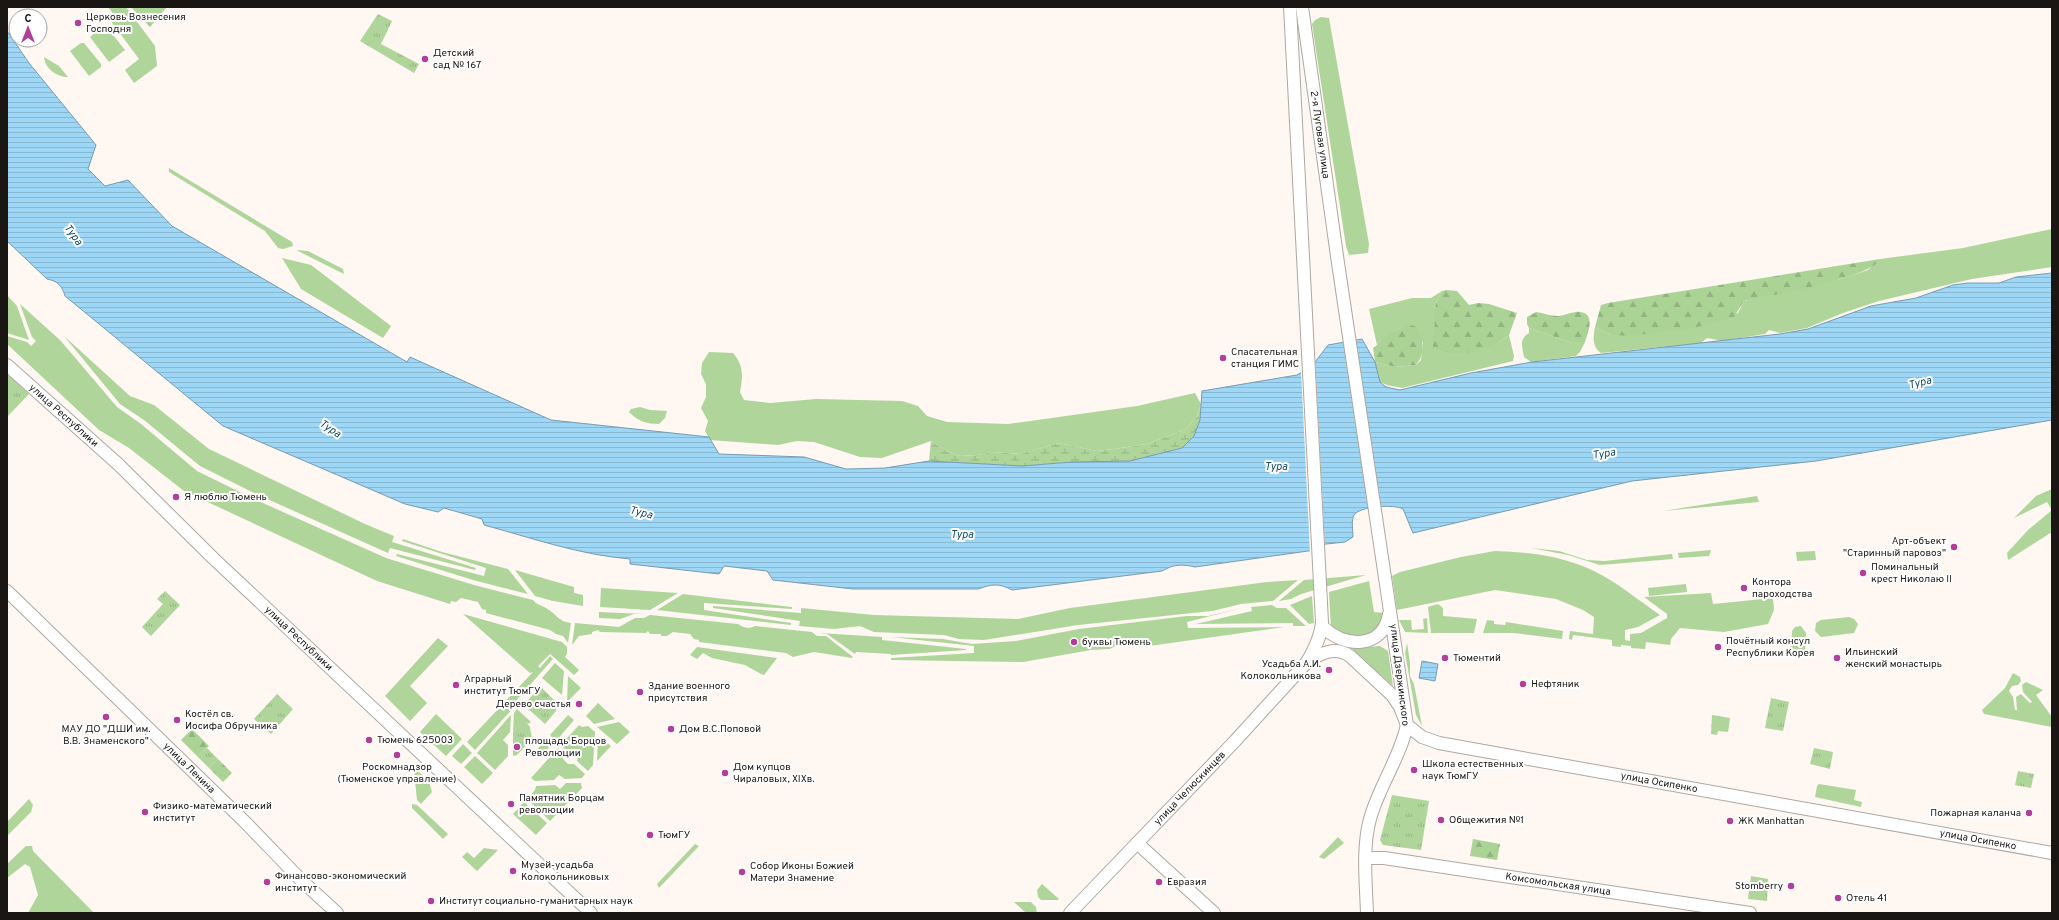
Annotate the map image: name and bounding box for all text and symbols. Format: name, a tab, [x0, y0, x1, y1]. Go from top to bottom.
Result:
north arrow	[8, 8, 48, 48]
place label: Церковь Вознесения Господня	[86, 11, 186, 36]
text: С	[24, 12, 32, 26]
marker: Церковь Вознесения Господня	[73, 18, 83, 28]
place label: Детский сад № 167	[433, 47, 481, 72]
marker: Детский сад № 167	[420, 54, 430, 64]
street label: 2-я Луговая улица	[1307, 90, 1333, 180]
water label: Тура	[61, 222, 86, 249]
place label: Спасательная станция ГИМС	[1231, 346, 1299, 371]
marker: Спасательная станция ГИМС	[1218, 353, 1228, 363]
water label: Тура	[1907, 373, 1933, 393]
street label: улица Республики	[26, 381, 101, 450]
water label: Тура	[317, 417, 344, 441]
water label: Тура	[1592, 445, 1617, 463]
water label: Тура	[1264, 460, 1288, 474]
place label: Я люблю Тюмень	[184, 491, 267, 504]
marker: Я люблю Тюмень	[171, 492, 181, 502]
water label: Тура	[628, 503, 654, 523]
water label: Тура	[950, 528, 974, 542]
place label: Арт-объект "Старинный паровоз"	[1843, 535, 1946, 560]
marker: Арт-объект "Старинный паровоз"	[1949, 542, 1959, 552]
place label: Поминальный крест Николаю II	[1871, 561, 1952, 586]
marker: Поминальный крест Николаю II	[1858, 568, 1868, 578]
place label: Контора пароходства	[1752, 576, 1812, 601]
marker: Контора пароходства	[1739, 583, 1749, 593]
street label: улица Республики	[262, 603, 336, 674]
street label: улица Дзержинского	[1386, 623, 1412, 727]
place label: Почётный консул Республики Корея	[1726, 635, 1814, 660]
place label: буквы Тюмень	[1082, 636, 1151, 649]
marker: буквы Тюмень	[1069, 637, 1079, 647]
marker: Почётный консул Республики Корея	[1713, 642, 1723, 652]
place label: Ильинский женский монастырь	[1845, 646, 1942, 671]
place label: Тюментий	[1453, 652, 1501, 665]
marker: Тюментий	[1440, 653, 1450, 663]
marker: Ильинский женский монастырь	[1832, 653, 1842, 663]
place label: Усадьба А.И. Колокольникова	[1241, 658, 1321, 683]
marker: Усадьба А.И. Колокольникова	[1324, 665, 1334, 675]
place label: Аграрный институт ТюмГУ	[464, 673, 541, 698]
place label: Нефтяник	[1531, 678, 1580, 691]
marker: Нефтяник	[1518, 679, 1528, 689]
marker: Аграрный институт ТюмГУ	[451, 680, 461, 690]
place label: Здание военного присутствия	[648, 680, 731, 705]
marker: Здание военного присутствия	[635, 687, 645, 697]
place label: Дерево счастья	[496, 698, 571, 711]
marker: Дерево счастья	[574, 699, 584, 709]
place label: Костёл св. Иосифа Обручника	[185, 708, 277, 733]
marker: МАУ ДО "ДШИ им. В.В. Знаменского"	[101, 712, 111, 722]
marker: Костёл св. Иосифа Обручника	[172, 715, 182, 725]
place label: МАУ ДО "ДШИ им. В.В. Знаменского"	[62, 723, 150, 748]
place label: Дом В.С.Поповой	[679, 723, 761, 736]
marker: Дом В.С.Поповой	[666, 724, 676, 734]
place label: Тюмень 625003	[377, 734, 453, 747]
marker: Тюмень 625003	[364, 735, 374, 745]
place label: площадь Борцов Революции	[525, 735, 606, 760]
street label: улица Ленина	[160, 740, 218, 796]
marker: площадь Борцов Революции	[512, 742, 522, 752]
street label: улица Челюскинцев	[1151, 748, 1228, 828]
marker: Роскомнадзор (Тюменское управление)	[392, 750, 402, 760]
place label: Школа естественных наук ТюмГУ	[1422, 758, 1524, 783]
place label: Роскомнадзор (Тюменское управление)	[337, 761, 457, 786]
place label: Дом купцов Чираловых, XIXв.	[733, 761, 815, 786]
marker: Школа естественных наук ТюмГУ	[1409, 765, 1419, 775]
marker: Дом купцов Чираловых, XIXв.	[720, 768, 730, 778]
street label: улица Осипенко	[1620, 769, 1699, 796]
place label: Памятник Борцам революции	[519, 792, 604, 817]
marker: Памятник Борцам революции	[506, 799, 516, 809]
place label: Физико-математический институт	[153, 800, 272, 825]
marker: Физико-математический институт	[140, 807, 150, 817]
place label: Пожарная каланча	[1930, 807, 2021, 820]
marker: Пожарная каланча	[2024, 808, 2034, 818]
place label: Общежития №1	[1449, 814, 1524, 827]
marker: Общежития №1	[1436, 815, 1446, 825]
place label: ЖК Manhattan	[1738, 815, 1804, 828]
marker: ЖК Manhattan	[1725, 816, 1735, 826]
street label: улица Осипенко	[1939, 826, 2018, 853]
place label: ТюмГУ	[658, 829, 691, 842]
marker: ТюмГУ	[645, 830, 655, 840]
place label: Музей-усадьба Колокольниковых	[521, 859, 609, 884]
place label: Собор Иконы Божией Матери Знамение	[750, 860, 854, 885]
marker: Музей-усадьба Колокольниковых	[508, 866, 518, 876]
marker: Собор Иконы Божией Матери Знамение	[737, 867, 747, 877]
place label: Финансово-экономический институт	[275, 870, 406, 895]
street label: Комсомольская улица	[1505, 870, 1612, 898]
place label: Евразия	[1167, 876, 1206, 889]
marker: Финансово-экономический институт	[262, 877, 272, 887]
marker: Евразия	[1154, 877, 1164, 887]
place label: Stomberry	[1735, 880, 1783, 893]
marker: Stomberry	[1786, 881, 1796, 891]
place label: Отель 41	[1846, 892, 1887, 905]
marker: Отель 41	[1833, 893, 1843, 903]
place label: Институт социально-гуманитарных наук	[439, 895, 633, 908]
marker: Институт социально-гуманитарных наук	[426, 896, 436, 906]

